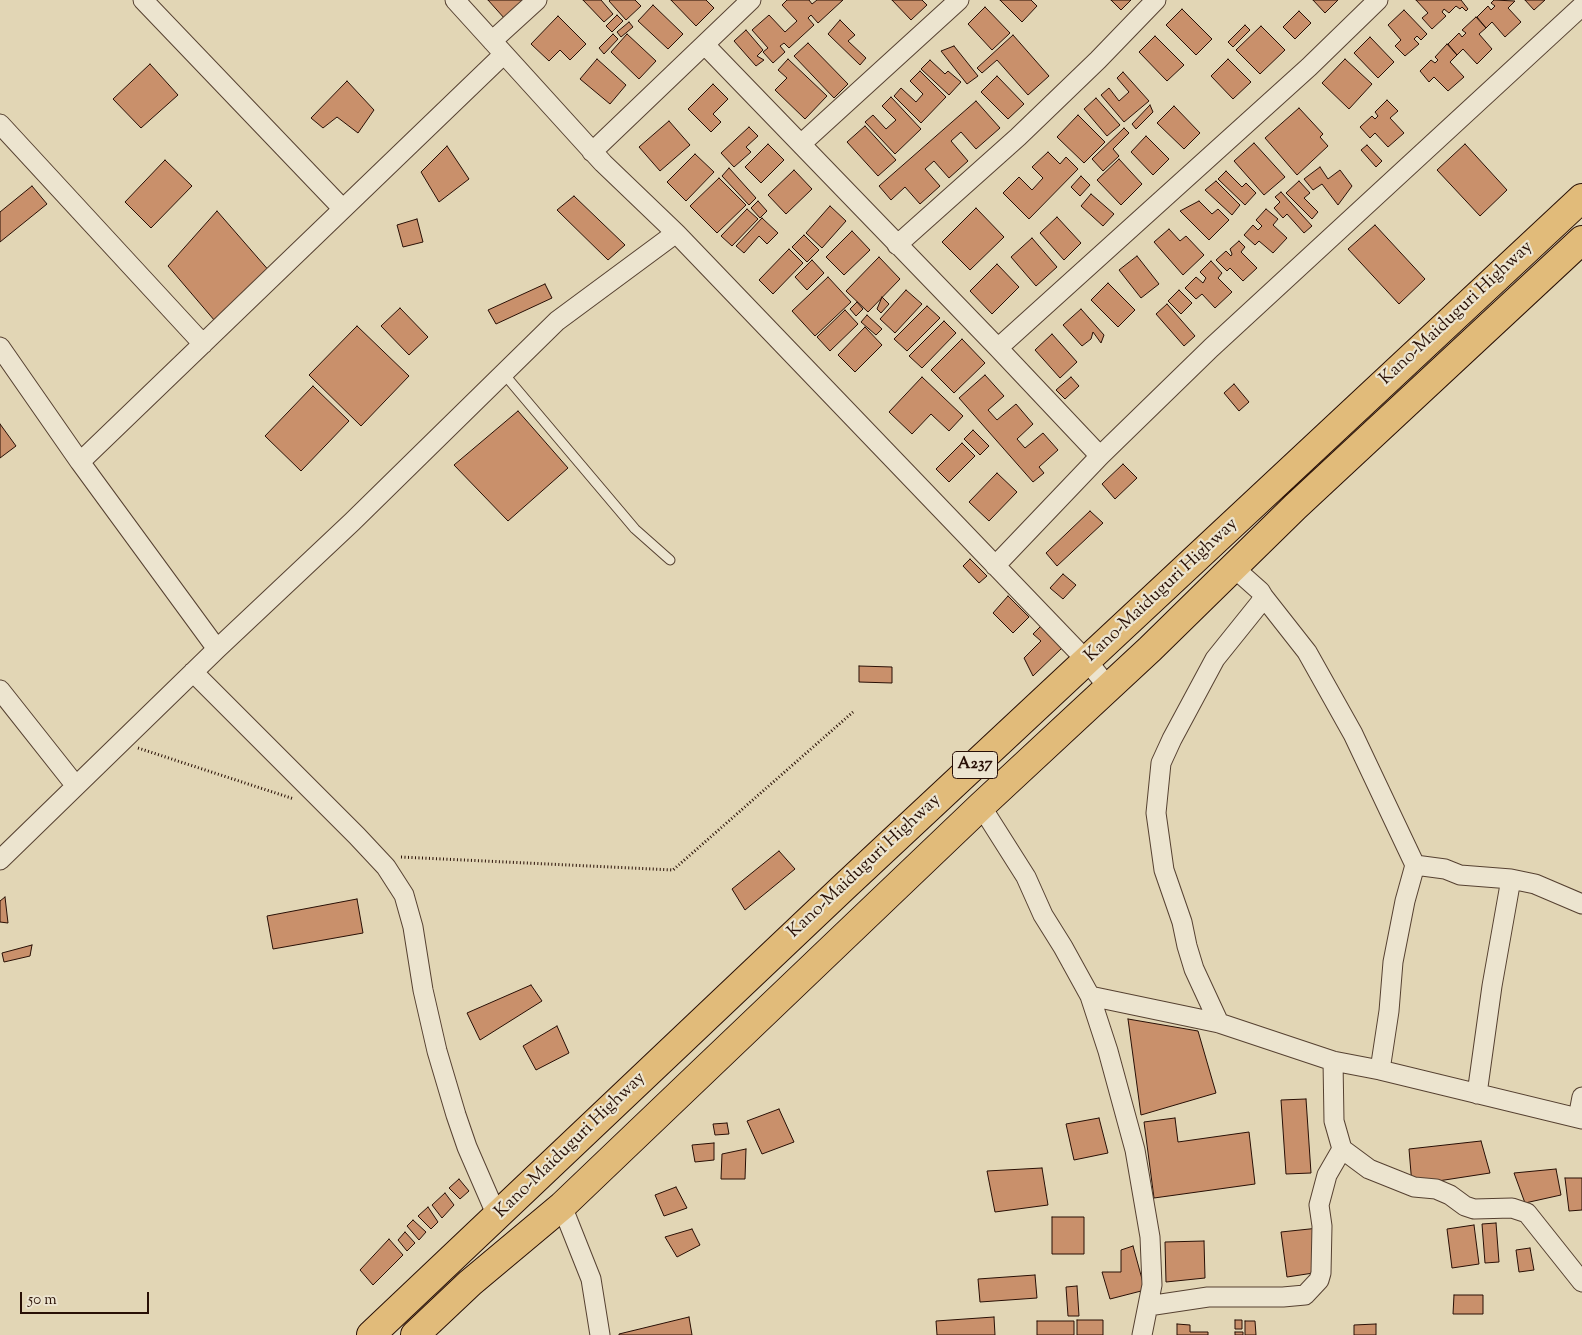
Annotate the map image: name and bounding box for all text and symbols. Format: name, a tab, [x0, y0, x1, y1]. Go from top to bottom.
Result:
street label: Kano-Maiduguri Highway	[1376, 237, 1538, 391]
street label: Kano-Maiduguri Highway	[1081, 514, 1243, 668]
road number: A237	[952, 752, 998, 778]
street label: Kano-Maiduguri Highway	[784, 790, 946, 944]
street label: Kano-Maiduguri Highway	[491, 1068, 651, 1224]
scale bar	[22, 1282, 151, 1314]
text: 50 m	[28, 1290, 57, 1311]

